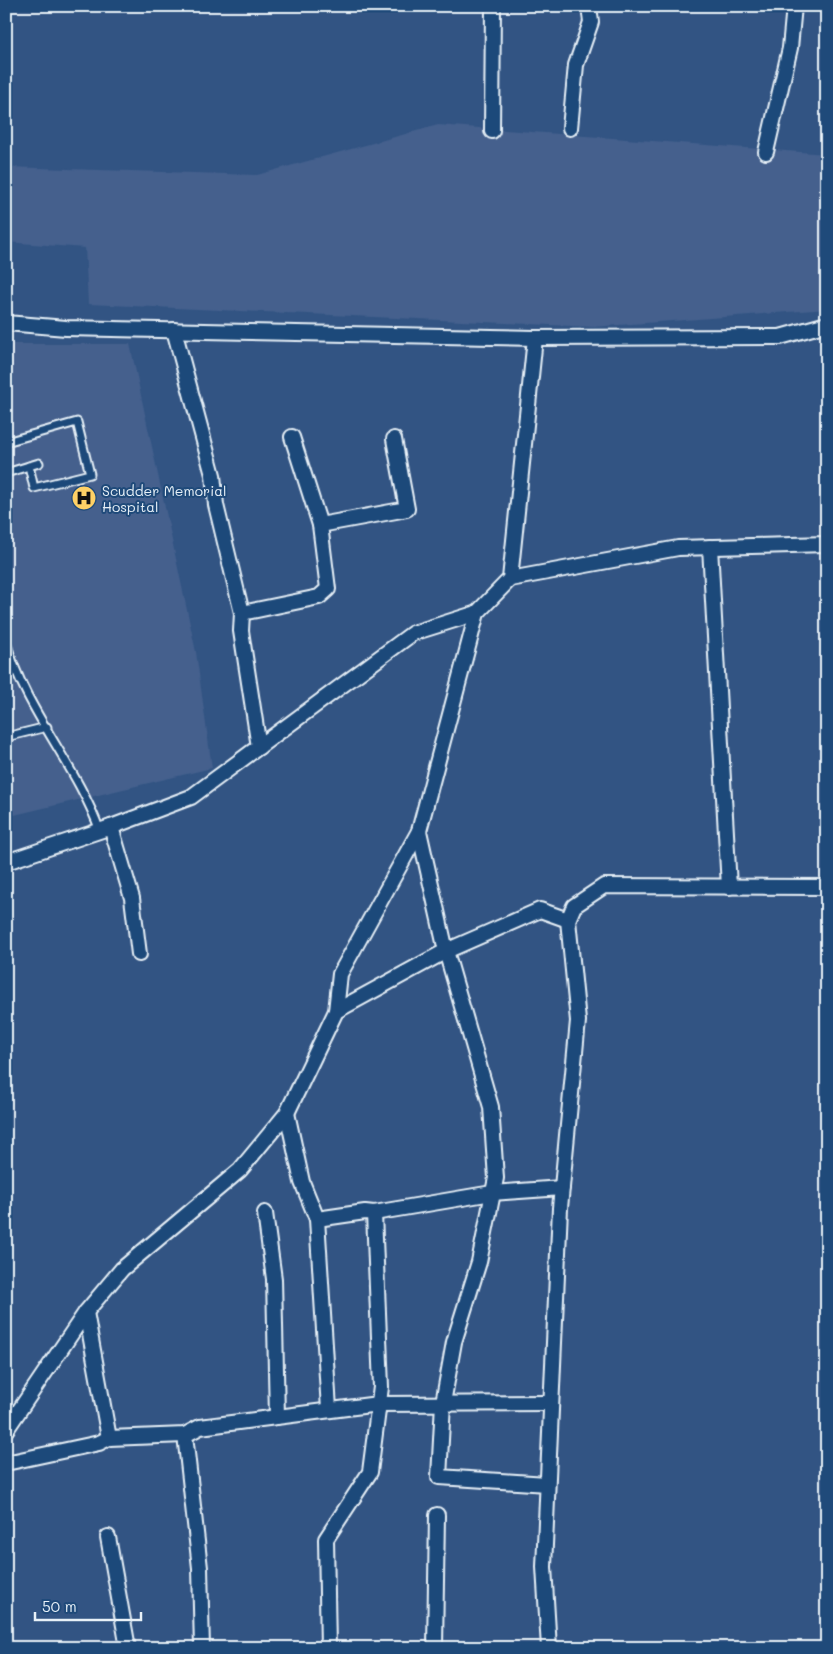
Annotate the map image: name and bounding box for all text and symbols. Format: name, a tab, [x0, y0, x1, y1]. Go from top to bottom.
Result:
place label: Scudder Memorial Hospital	[102, 481, 227, 516]
hospital icon: Scudder Memorial Hospital	[71, 485, 97, 511]
scale bar	[35, 1589, 141, 1621]
text: 50 m	[42, 1596, 77, 1616]

